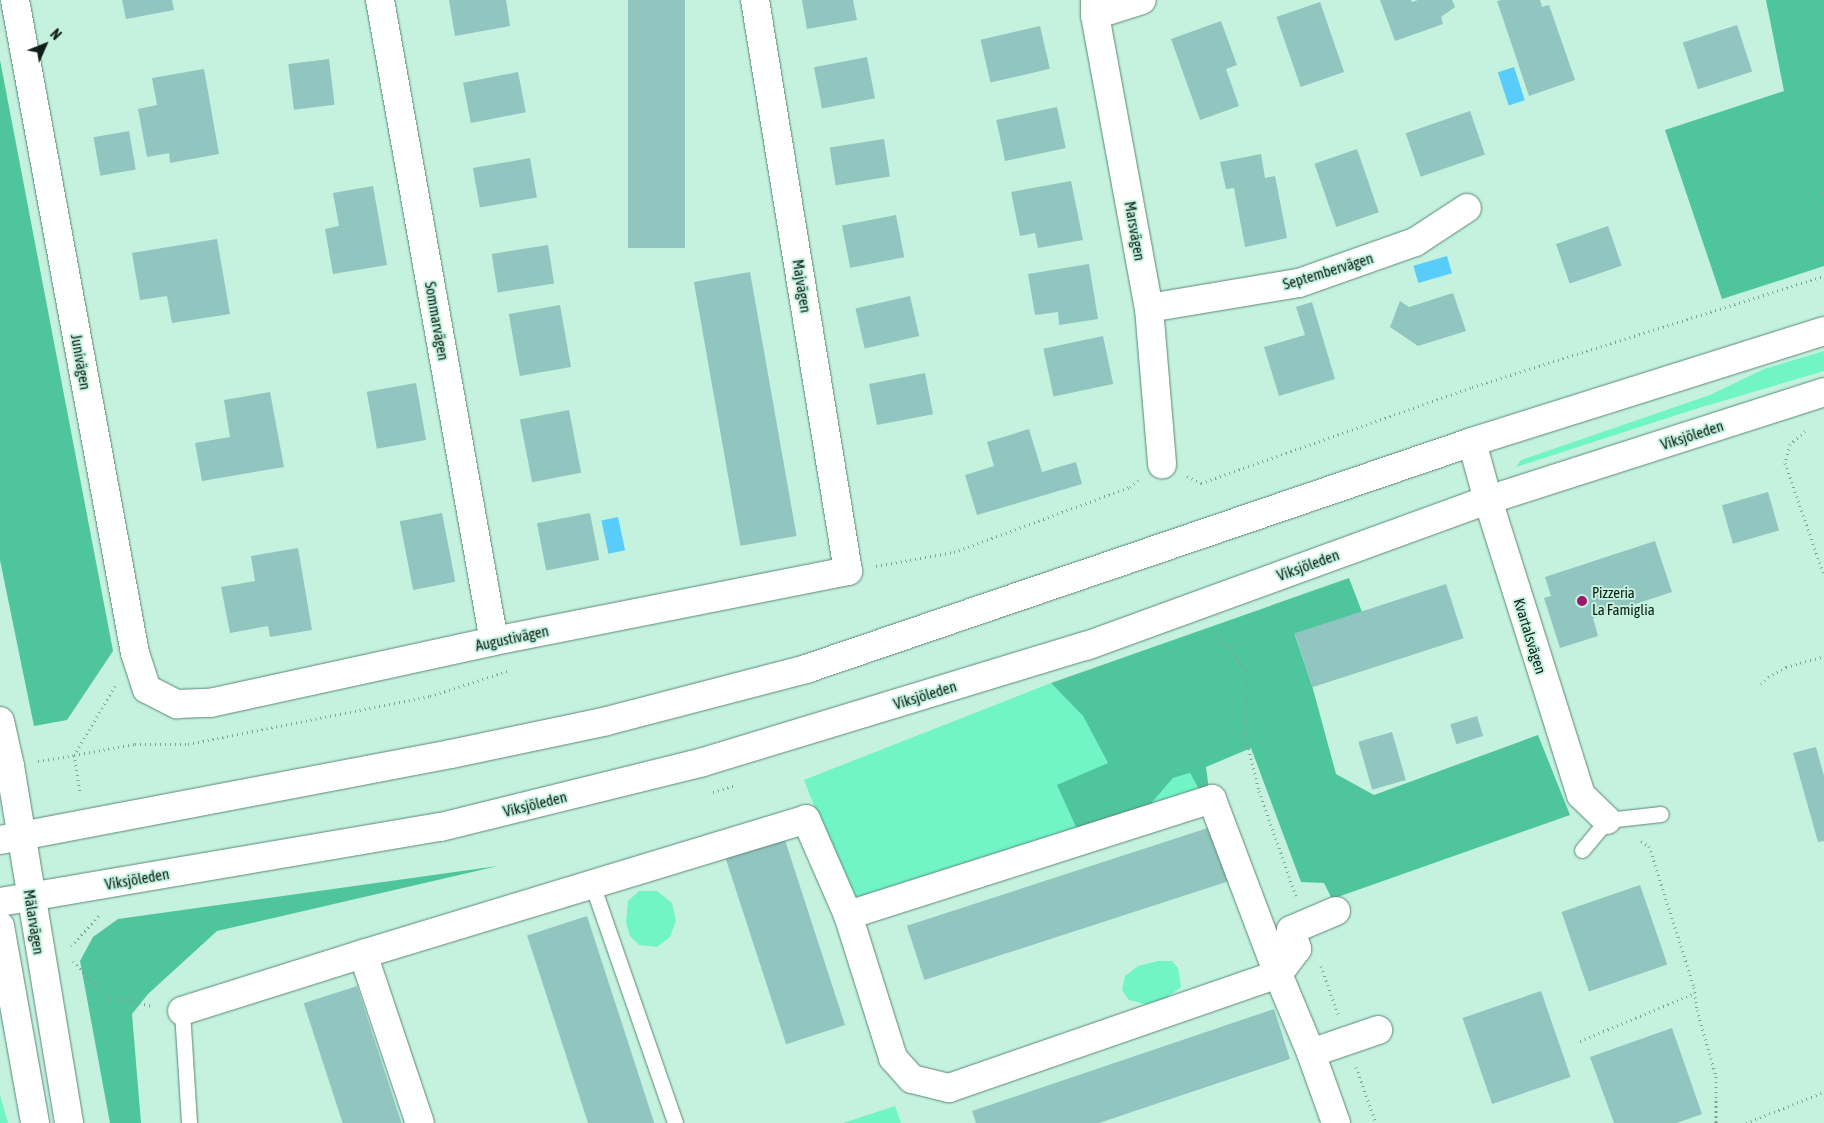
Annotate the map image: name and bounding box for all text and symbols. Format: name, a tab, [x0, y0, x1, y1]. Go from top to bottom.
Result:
north arrow	[20, 20, 70, 70]
text: N	[47, 26, 64, 43]
street label: Marsvägen	[1121, 200, 1149, 262]
street label: Septembervägen	[1281, 249, 1375, 293]
street label: Majvägen	[789, 258, 815, 314]
street label: Sommarvägen	[421, 280, 453, 362]
street label: Junivägen	[67, 333, 95, 391]
street label: Viksjöleden	[1658, 416, 1726, 454]
street label: Viksjöleden	[1274, 545, 1342, 585]
place label: Pizzeria La Famiglia	[1592, 583, 1655, 618]
marker: Pizzeria La Famiglia	[1576, 595, 1588, 607]
street label: Kvartalsvägen	[1510, 596, 1550, 676]
street label: Augustivägen	[474, 621, 550, 655]
street label: Viksjöleden	[891, 677, 959, 713]
street label: Viksjöleden	[501, 787, 569, 821]
street label: Viksjöleden	[103, 864, 171, 894]
street label: Mälarvägen	[20, 888, 48, 956]

